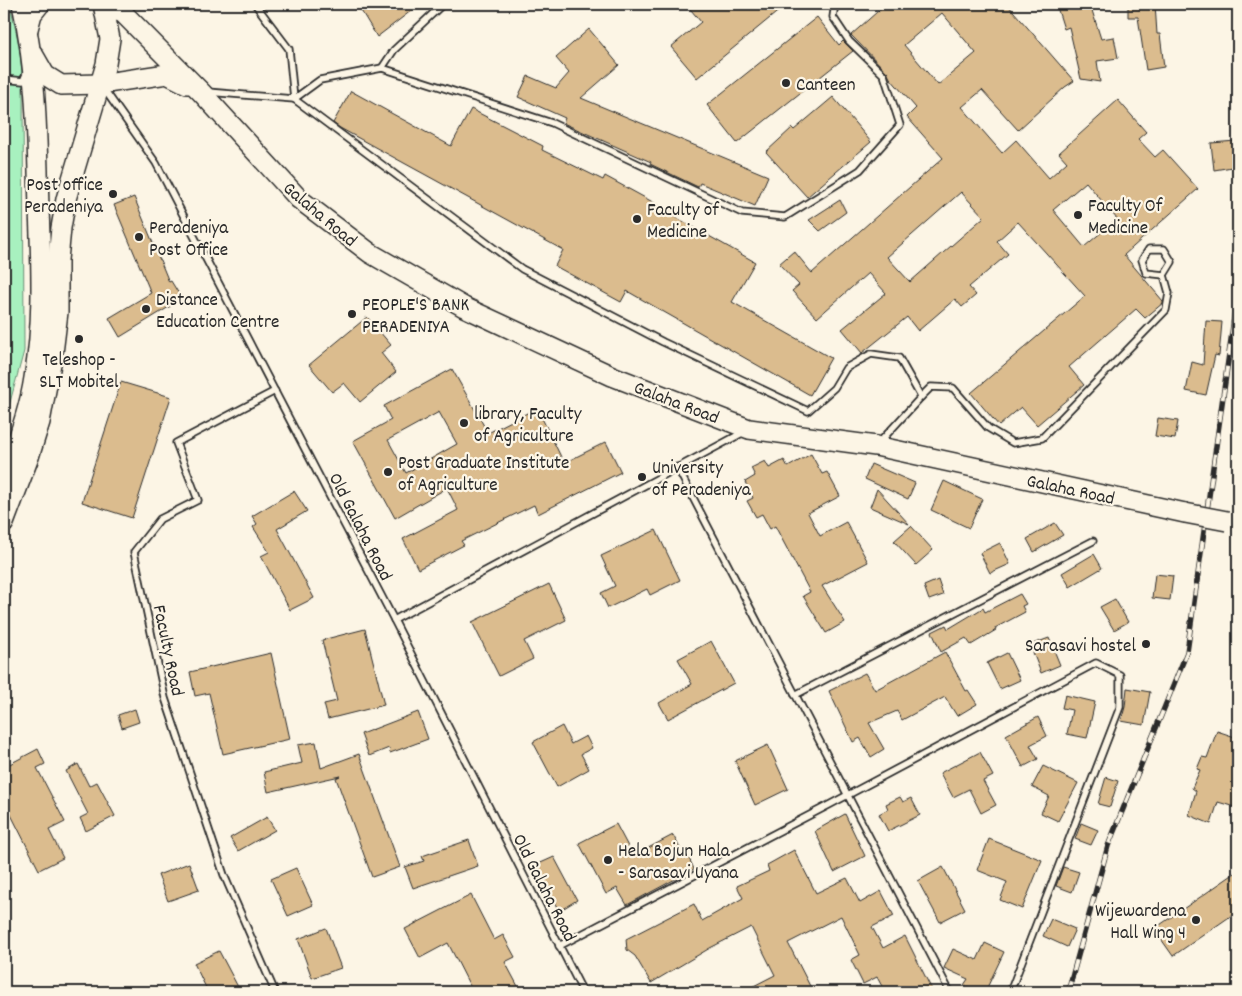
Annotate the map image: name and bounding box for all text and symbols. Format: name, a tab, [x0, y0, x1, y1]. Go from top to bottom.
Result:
place label: Canteen	[796, 73, 856, 100]
marker: Canteen	[780, 77, 792, 89]
place label: Post office Peradeniya	[24, 173, 104, 222]
street label: Galaha Road	[276, 177, 362, 255]
marker: Post office Peradeniya	[107, 188, 119, 200]
place label: Faculty Of Medicine	[1088, 194, 1164, 243]
place label: Faculty of Medicine	[647, 198, 720, 247]
marker: Faculty Of Medicine	[1072, 209, 1084, 221]
marker: Faculty of Medicine	[631, 213, 643, 225]
place label: Peradeniya Post Office	[149, 216, 229, 265]
marker: Peradeniya Post Office	[133, 231, 145, 243]
place label: Distance Education Centre	[156, 288, 279, 337]
place label: PEOPLE'S BANK PERADENIYA	[362, 293, 469, 342]
marker: Distance Education Centre	[140, 303, 152, 315]
marker: PEOPLE'S BANK PERADENIYA	[346, 308, 358, 320]
marker: Teleshop - SLT Mobitel	[73, 333, 85, 345]
place label: Teleshop - SLT Mobitel	[39, 348, 119, 397]
street label: Galaha Road	[629, 376, 722, 433]
place label: library, Faculty of Agriculture	[474, 402, 582, 451]
marker: library, Faculty of Agriculture	[458, 417, 470, 429]
place label: Post Graduate Institute of Agriculture	[398, 451, 569, 500]
place label: University of Peradeniya	[652, 456, 752, 505]
marker: Post Graduate Institute of Agriculture	[382, 466, 394, 478]
street label: Old Galaha Road	[320, 469, 398, 586]
street label: Galaha Road	[1024, 469, 1117, 514]
marker: University of Peradeniya	[636, 471, 648, 483]
street label: Faculty Road	[144, 603, 189, 699]
place label: Sarasavi hostel	[1025, 634, 1136, 661]
marker: Sarasavi hostel	[1140, 638, 1152, 650]
street label: Old Galaha Road	[504, 830, 582, 947]
place label: Hela Bojun Hala - Sarasavi Uyana	[618, 839, 739, 888]
marker: Hela Bojun Hala - Sarasavi Uyana	[602, 854, 614, 866]
place label: Wijewardena Hall Wing 4	[1095, 899, 1187, 948]
marker: Wijewardena Hall Wing 4	[1190, 914, 1202, 926]

